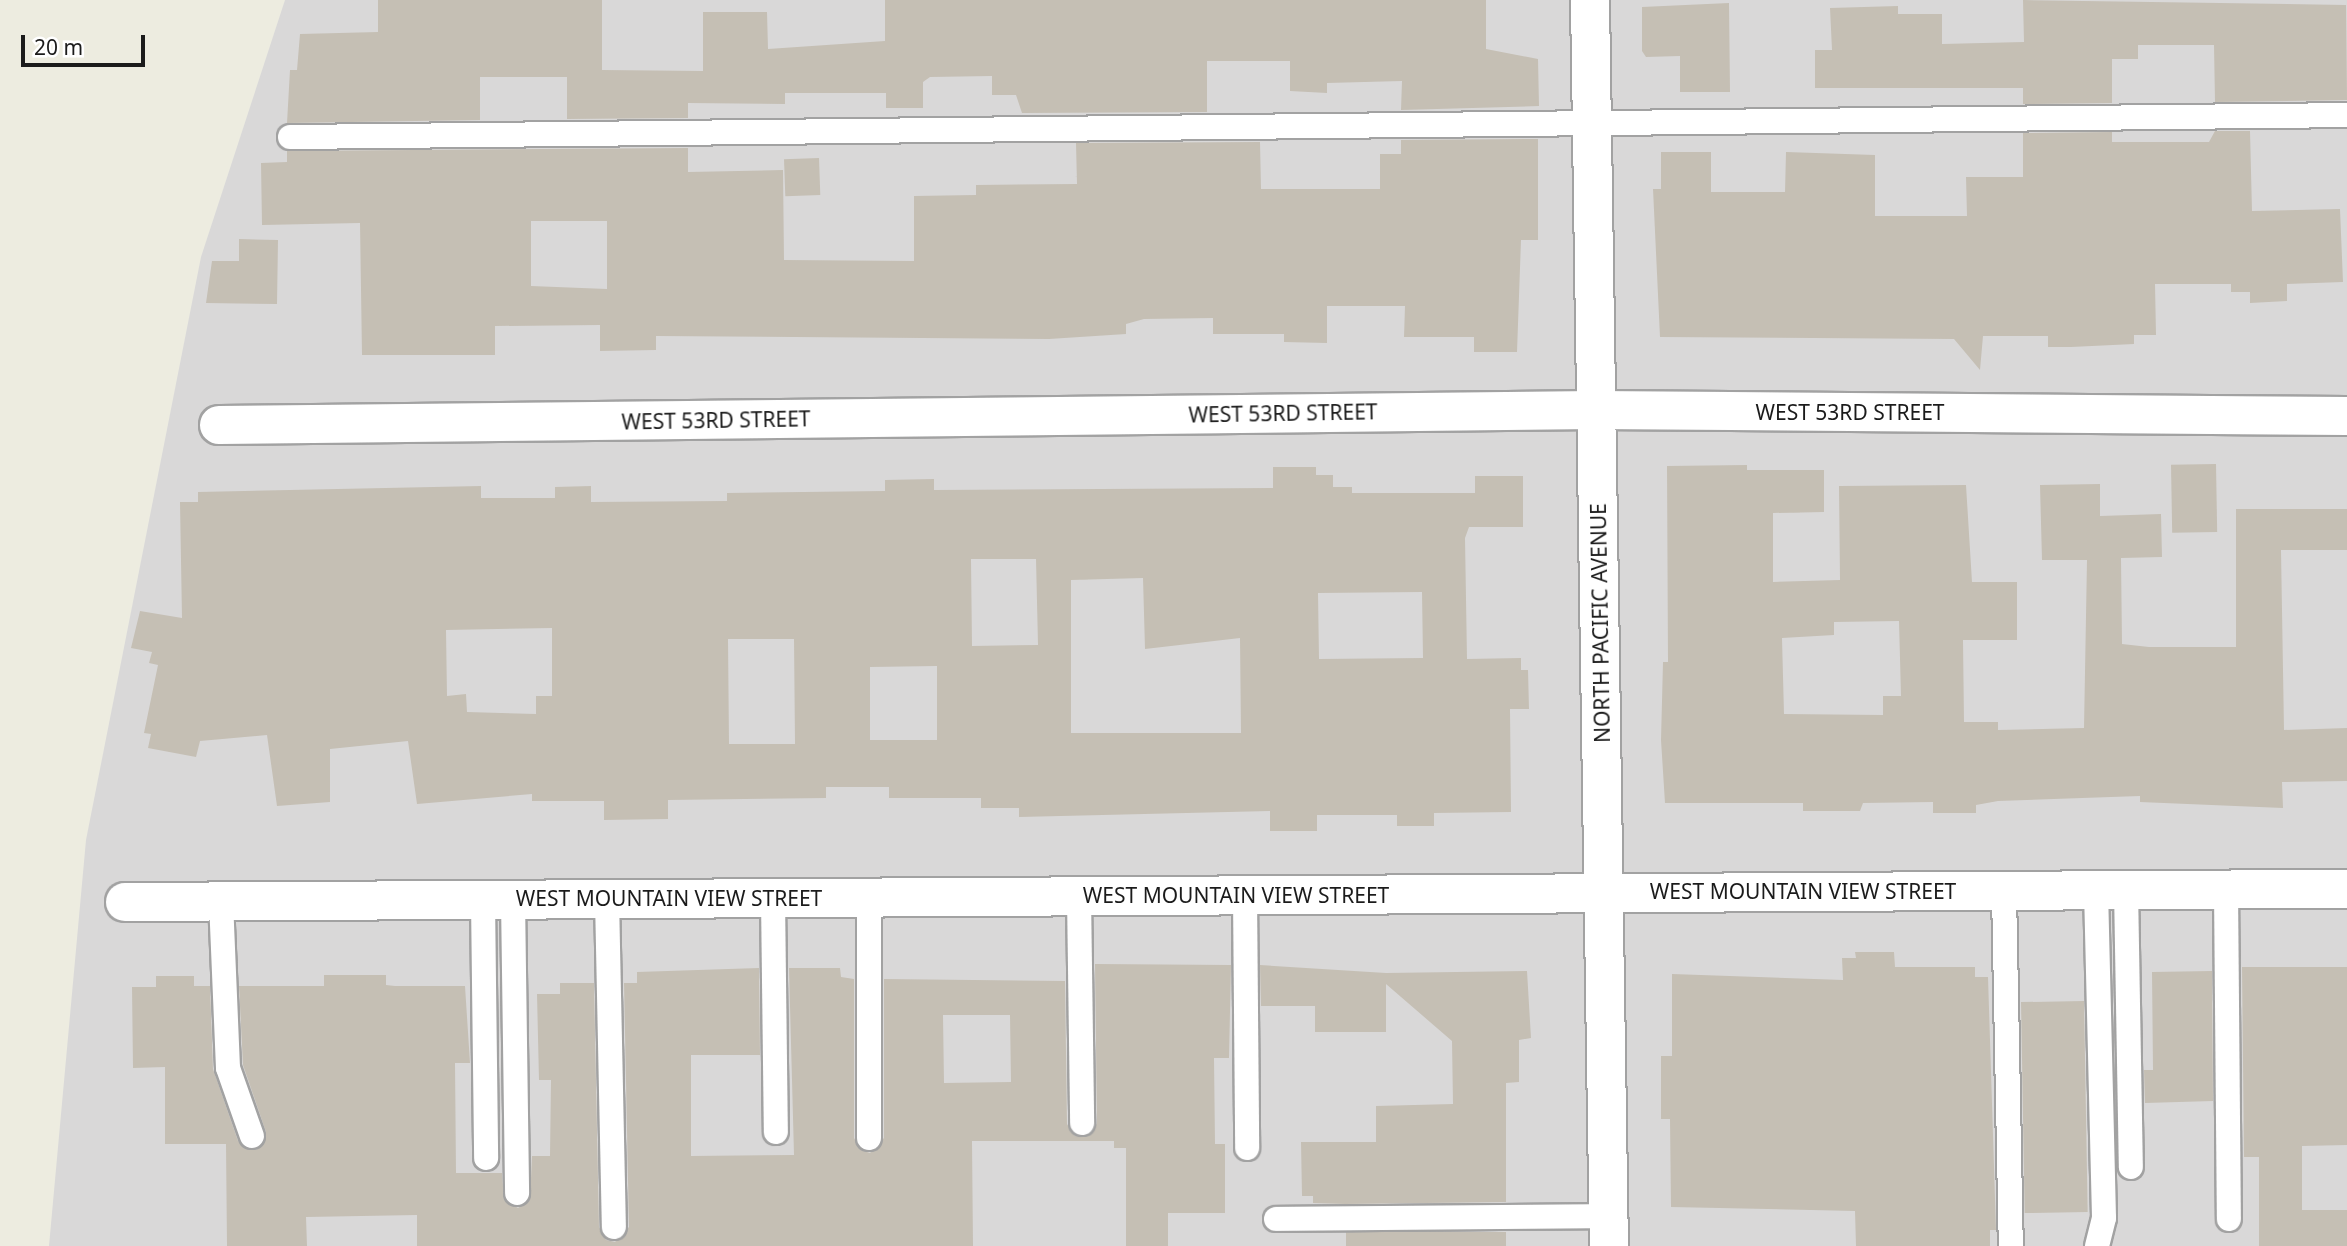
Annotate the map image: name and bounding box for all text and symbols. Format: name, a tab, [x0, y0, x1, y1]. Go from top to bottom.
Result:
scale bar	[24, 21, 149, 65]
text: 20 m	[34, 33, 83, 61]
street label: WEST 53RD STREET	[1188, 399, 1378, 427]
street label: WEST 53RD STREET	[1755, 399, 1945, 425]
street label: WEST 53RD STREET	[621, 406, 811, 434]
street label: NORTH PACIFIC AVENUE	[1585, 503, 1615, 743]
street label: WEST MOUNTAIN VIEW STREET	[1650, 878, 1956, 904]
street label: WEST MOUNTAIN VIEW STREET	[1083, 882, 1389, 908]
street label: WEST MOUNTAIN VIEW STREET	[516, 885, 822, 911]

